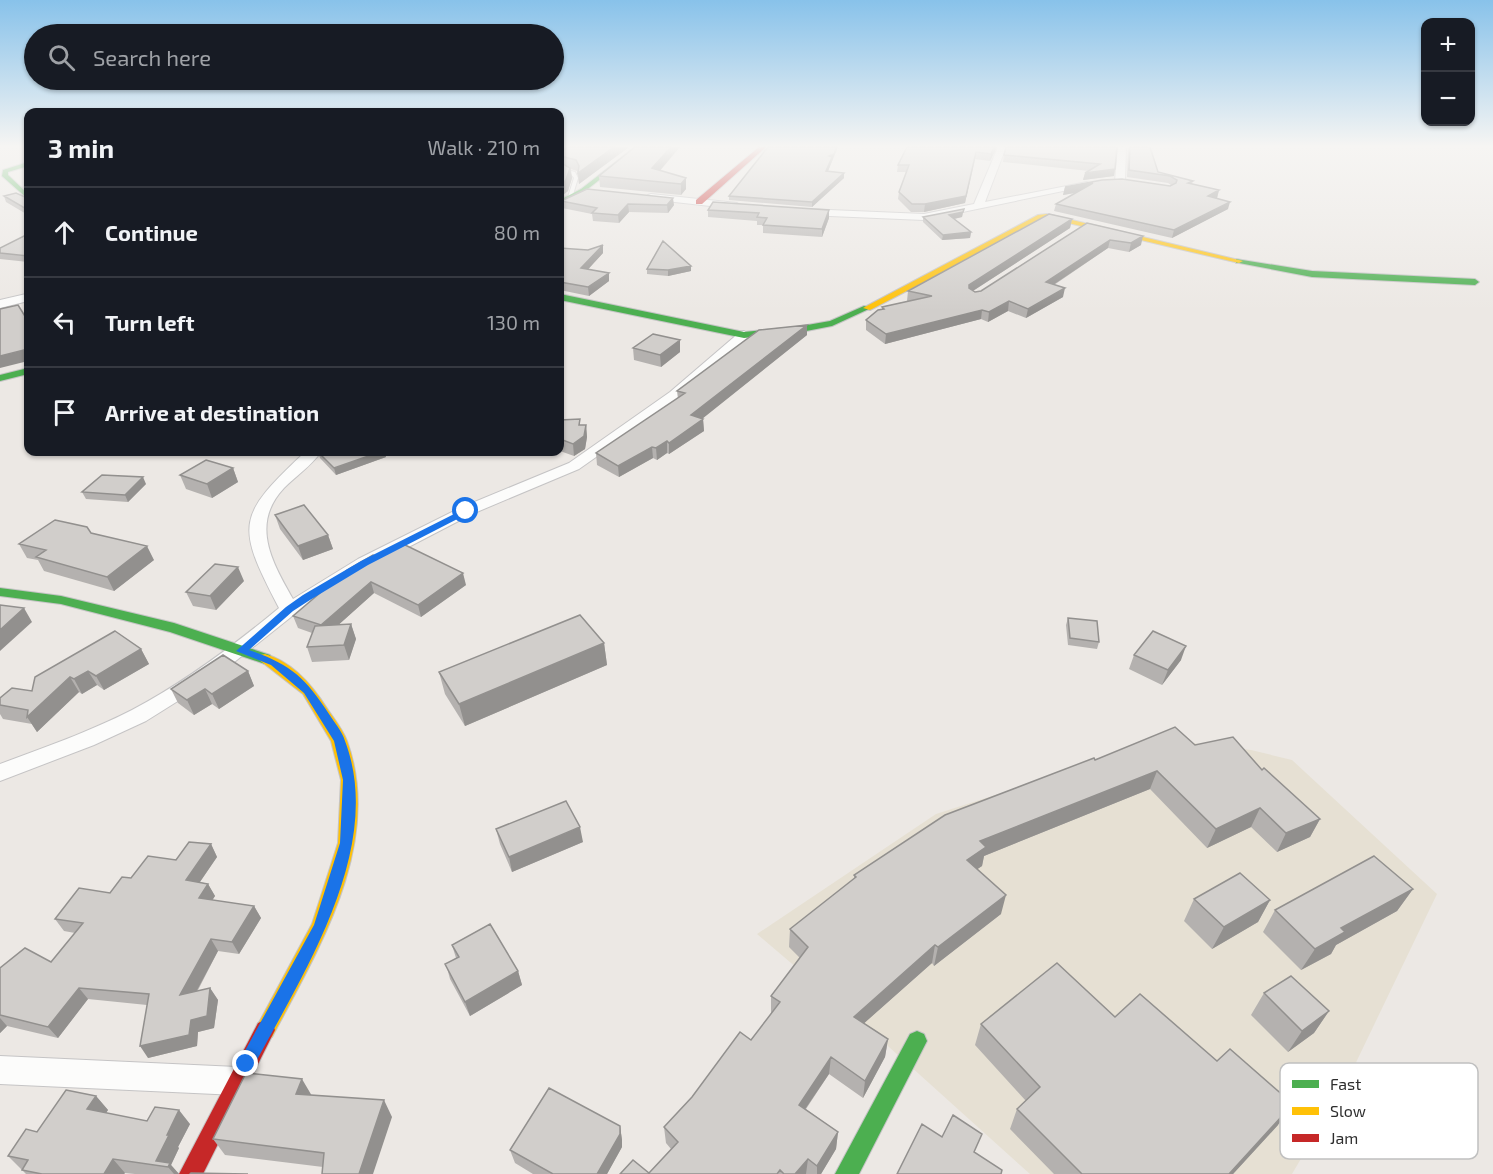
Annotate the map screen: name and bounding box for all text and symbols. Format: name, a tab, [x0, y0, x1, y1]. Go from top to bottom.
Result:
map controls	[1421, 18, 1475, 126]
button: +	[1421, 18, 1475, 72]
search box	[24, 24, 564, 90]
icon: search	[45, 41, 78, 74]
text: Search here	[93, 44, 211, 70]
button: −	[1421, 72, 1475, 126]
text: 3 min	[48, 132, 114, 163]
text: Walk · 210 m	[428, 135, 540, 159]
icon: ahead	[48, 216, 81, 249]
text: Continue	[105, 219, 198, 245]
text: 80 m	[494, 220, 540, 244]
icon: left	[48, 306, 81, 339]
text: Turn left	[105, 309, 194, 335]
text: 130 m	[487, 310, 540, 334]
icon: arrive	[48, 396, 81, 429]
text: Arrive at destination	[105, 399, 319, 425]
route start	[452, 497, 478, 523]
route end	[232, 1050, 258, 1076]
legend	[1280, 1063, 1478, 1159]
text: Fast	[1330, 1074, 1361, 1093]
text: Slow	[1330, 1101, 1366, 1120]
text: Jam	[1330, 1128, 1358, 1147]

